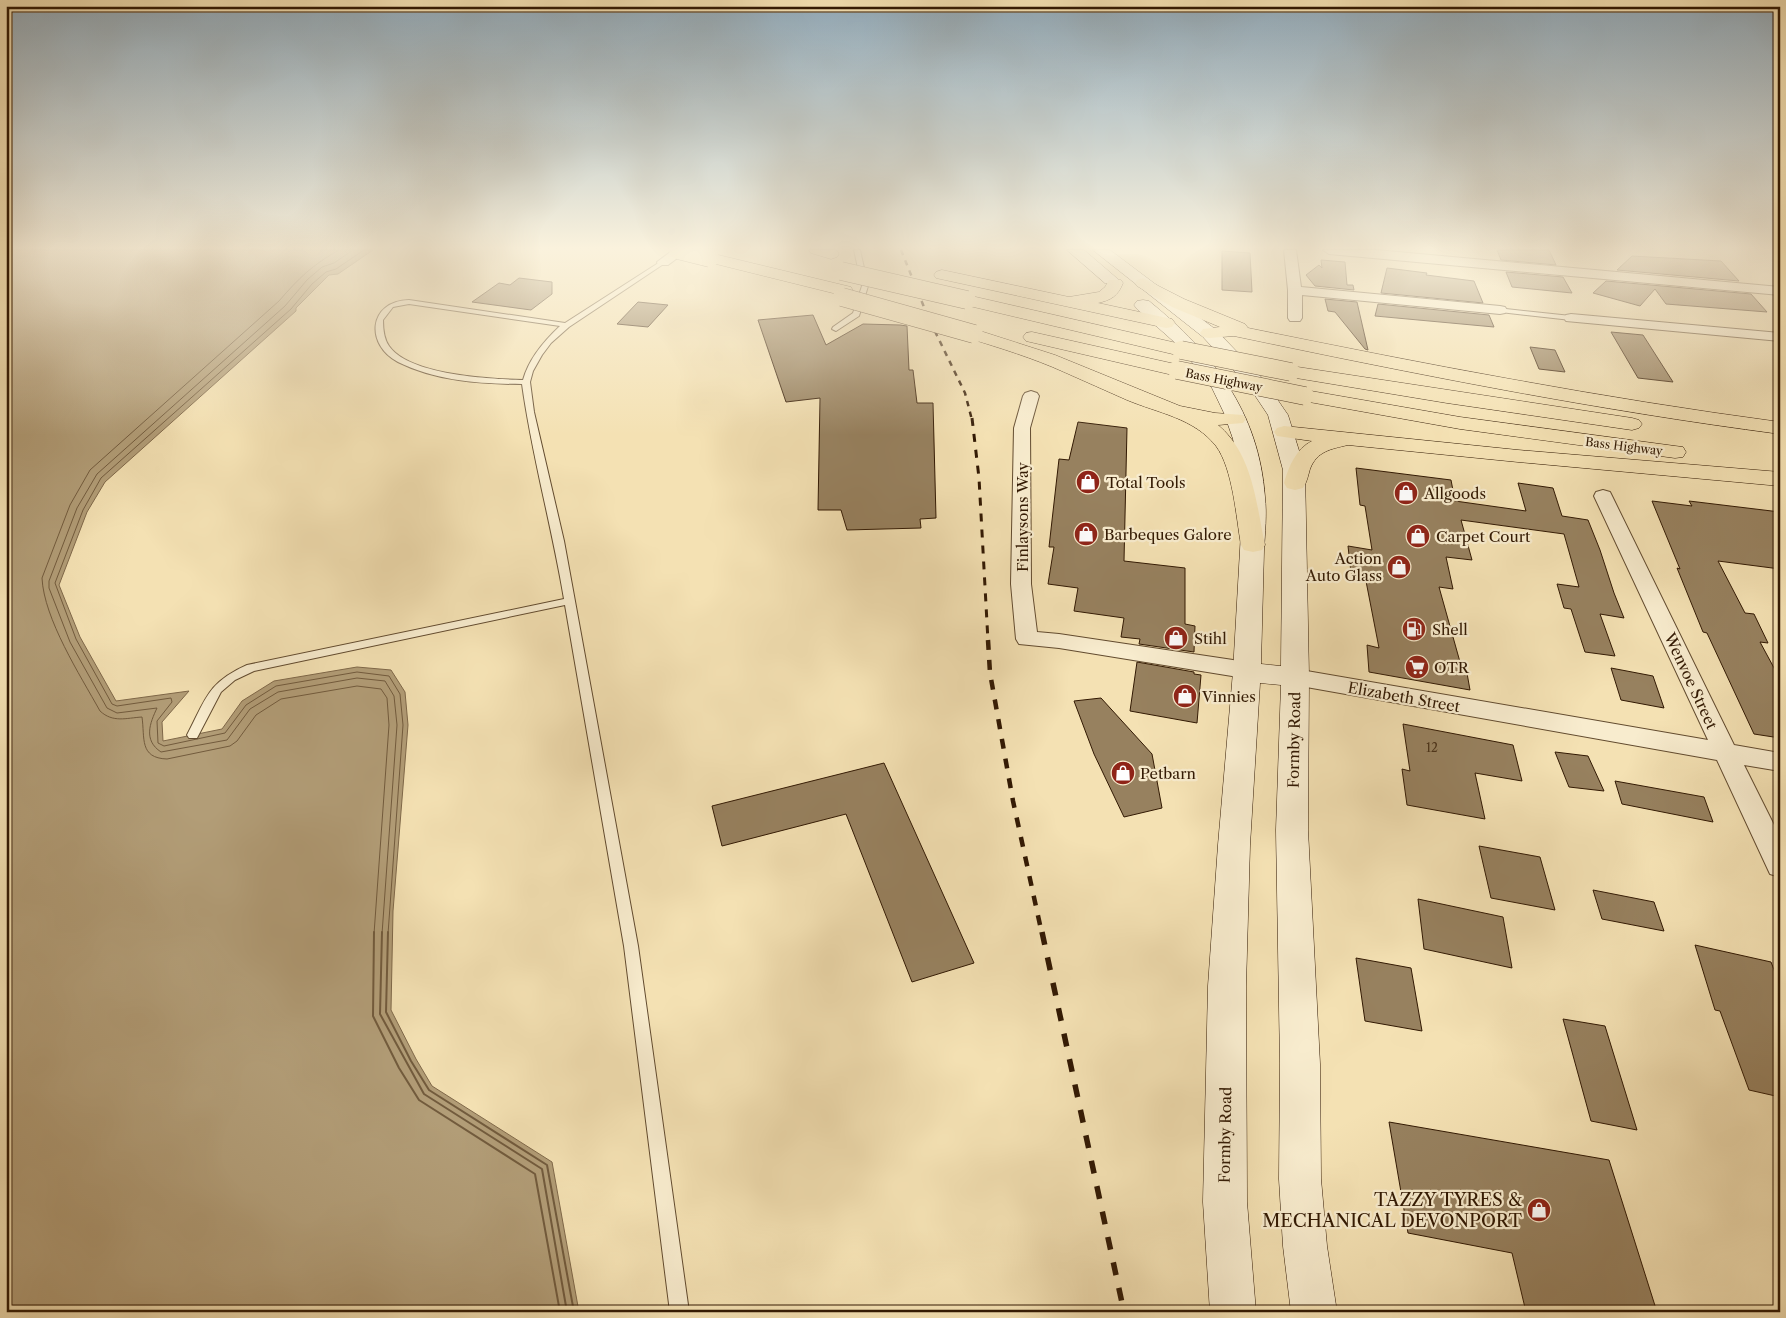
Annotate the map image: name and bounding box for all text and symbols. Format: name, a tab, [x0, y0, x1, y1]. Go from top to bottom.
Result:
street label: Bass Highway	[1184, 365, 1264, 395]
street label: Bass Highway	[1584, 434, 1664, 458]
street label: Finlaysons Way	[1013, 461, 1032, 572]
shop icon: Total Tools	[1075, 469, 1101, 495]
place label: Total Tools	[1106, 473, 1185, 492]
shop icon: Allgoods	[1393, 480, 1419, 506]
place label: Allgoods	[1423, 484, 1486, 503]
shop icon: Barbeques Galore	[1073, 521, 1099, 547]
shop icon: Carpet Court	[1405, 523, 1431, 549]
place label: Barbeques Galore	[1104, 525, 1232, 544]
place label: Carpet Court	[1436, 527, 1531, 546]
place label: Action Auto Glass	[1305, 549, 1383, 585]
shop icon: Action Auto Glass	[1386, 554, 1412, 580]
fuel station icon: Shell	[1401, 616, 1427, 642]
place label: Shell	[1432, 620, 1468, 639]
shop icon: Stihl	[1163, 625, 1189, 651]
place label: Stihl	[1194, 629, 1227, 648]
street label: Wenvoe Street	[1660, 629, 1722, 733]
supermarket icon: OTR	[1404, 654, 1430, 680]
place label: OTR	[1434, 658, 1470, 677]
street label: Elizabeth Street	[1346, 678, 1462, 716]
shop icon: Vinnies	[1172, 683, 1198, 709]
place label: Vinnies	[1201, 687, 1256, 706]
street label: Formby Road	[1284, 692, 1304, 788]
house number: 12	[1426, 740, 1438, 755]
shop icon: Petbarn	[1110, 760, 1136, 786]
place label: Petbarn	[1140, 764, 1196, 783]
street label: Formby Road	[1215, 1087, 1235, 1183]
place label: TAZZY TYRES & MECHANICAL DEVONPORT	[1262, 1189, 1523, 1232]
shop icon: TAZZY TYRES & MECHANICAL DEVONPORT	[1526, 1197, 1552, 1223]

